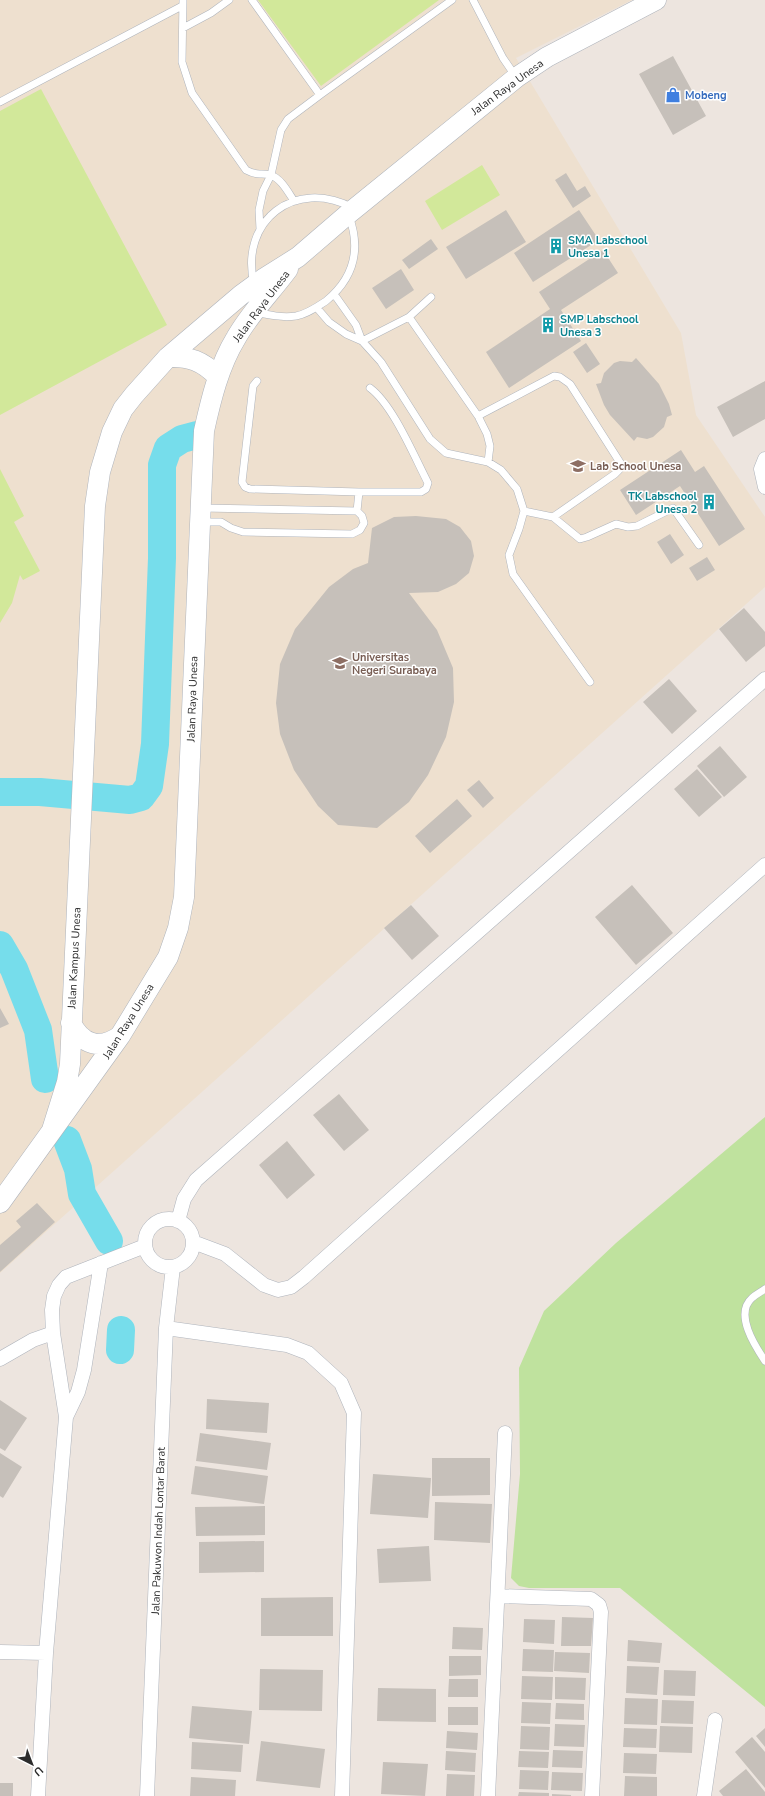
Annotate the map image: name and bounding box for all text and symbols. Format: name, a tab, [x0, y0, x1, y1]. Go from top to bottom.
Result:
street label: Jalan Raya Unesa	[467, 56, 547, 119]
shop icon: Mobeng	[664, 86, 682, 104]
place label: Mobeng	[685, 88, 727, 103]
place label: SMA Labschool Unesa 1	[568, 233, 648, 261]
building icon: SMA Labschool Unesa 1	[547, 237, 565, 255]
street label: Jalan Raya Unesa	[229, 267, 293, 346]
place label: SMP Labschool Unesa 3	[560, 312, 639, 340]
building icon: SMP Labschool Unesa 3	[539, 316, 557, 334]
school or university icon: Lab School Unesa	[569, 457, 587, 475]
place label: Lab School Unesa	[590, 459, 681, 474]
place label: TK Labschool Unesa 2	[628, 489, 697, 517]
building icon: TK Labschool Unesa 2	[700, 493, 718, 511]
place label: Universitas Negeri Surabaya	[352, 650, 437, 678]
school or university icon: Universitas Negeri Surabaya	[331, 654, 349, 672]
street label: Jalan Raya Unesa	[183, 656, 202, 743]
street label: Jalan Kampus Unesa	[64, 907, 85, 1010]
street label: Jalan Raya Unesa	[99, 981, 158, 1063]
street label: Jalan Pakuwon Indah Lontar Barat	[148, 1447, 169, 1616]
north arrow	[12, 1744, 52, 1784]
text: U	[30, 1763, 46, 1779]

